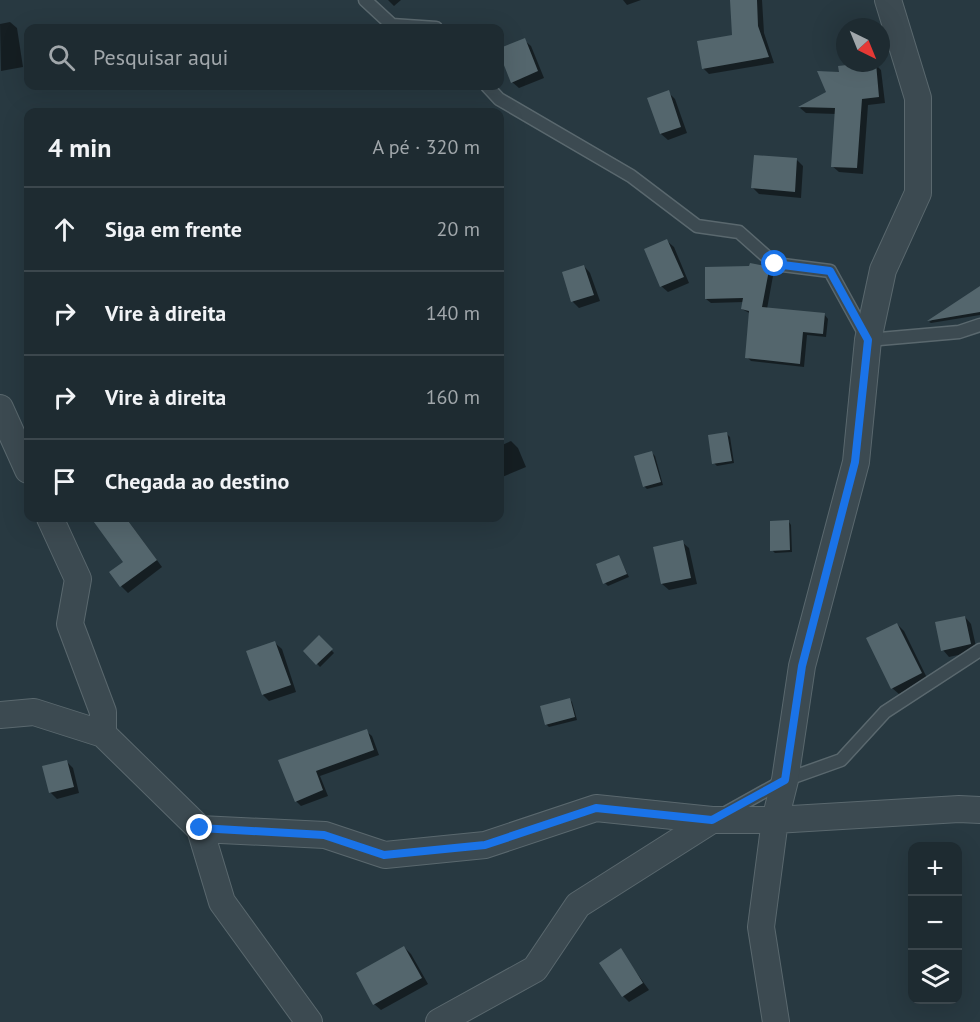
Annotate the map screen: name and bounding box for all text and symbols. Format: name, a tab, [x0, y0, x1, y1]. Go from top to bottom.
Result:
north arrow	[836, 18, 890, 72]
search box	[24, 24, 504, 90]
icon: search	[45, 41, 78, 74]
text: Pesquisar aqui	[93, 43, 229, 71]
text: 4 min	[48, 131, 111, 164]
text: A pé · 320 m	[373, 134, 480, 160]
icon: ahead	[48, 213, 81, 246]
text: Siga em frente	[105, 215, 242, 243]
text: 20 m	[437, 216, 480, 242]
route start	[761, 250, 787, 276]
icon: right	[48, 297, 81, 330]
text: Vire à direita	[105, 299, 226, 327]
text: 140 m	[426, 300, 480, 326]
icon: right	[48, 381, 81, 414]
text: Vire à direita	[105, 383, 226, 411]
text: 160 m	[426, 384, 480, 410]
icon: arrive	[48, 465, 81, 498]
text: Chegada ao destino	[105, 467, 289, 495]
route end	[186, 814, 212, 840]
map controls	[908, 842, 962, 1004]
button: +	[908, 842, 962, 896]
button: −	[908, 896, 962, 950]
button: layers	[908, 950, 962, 1004]

